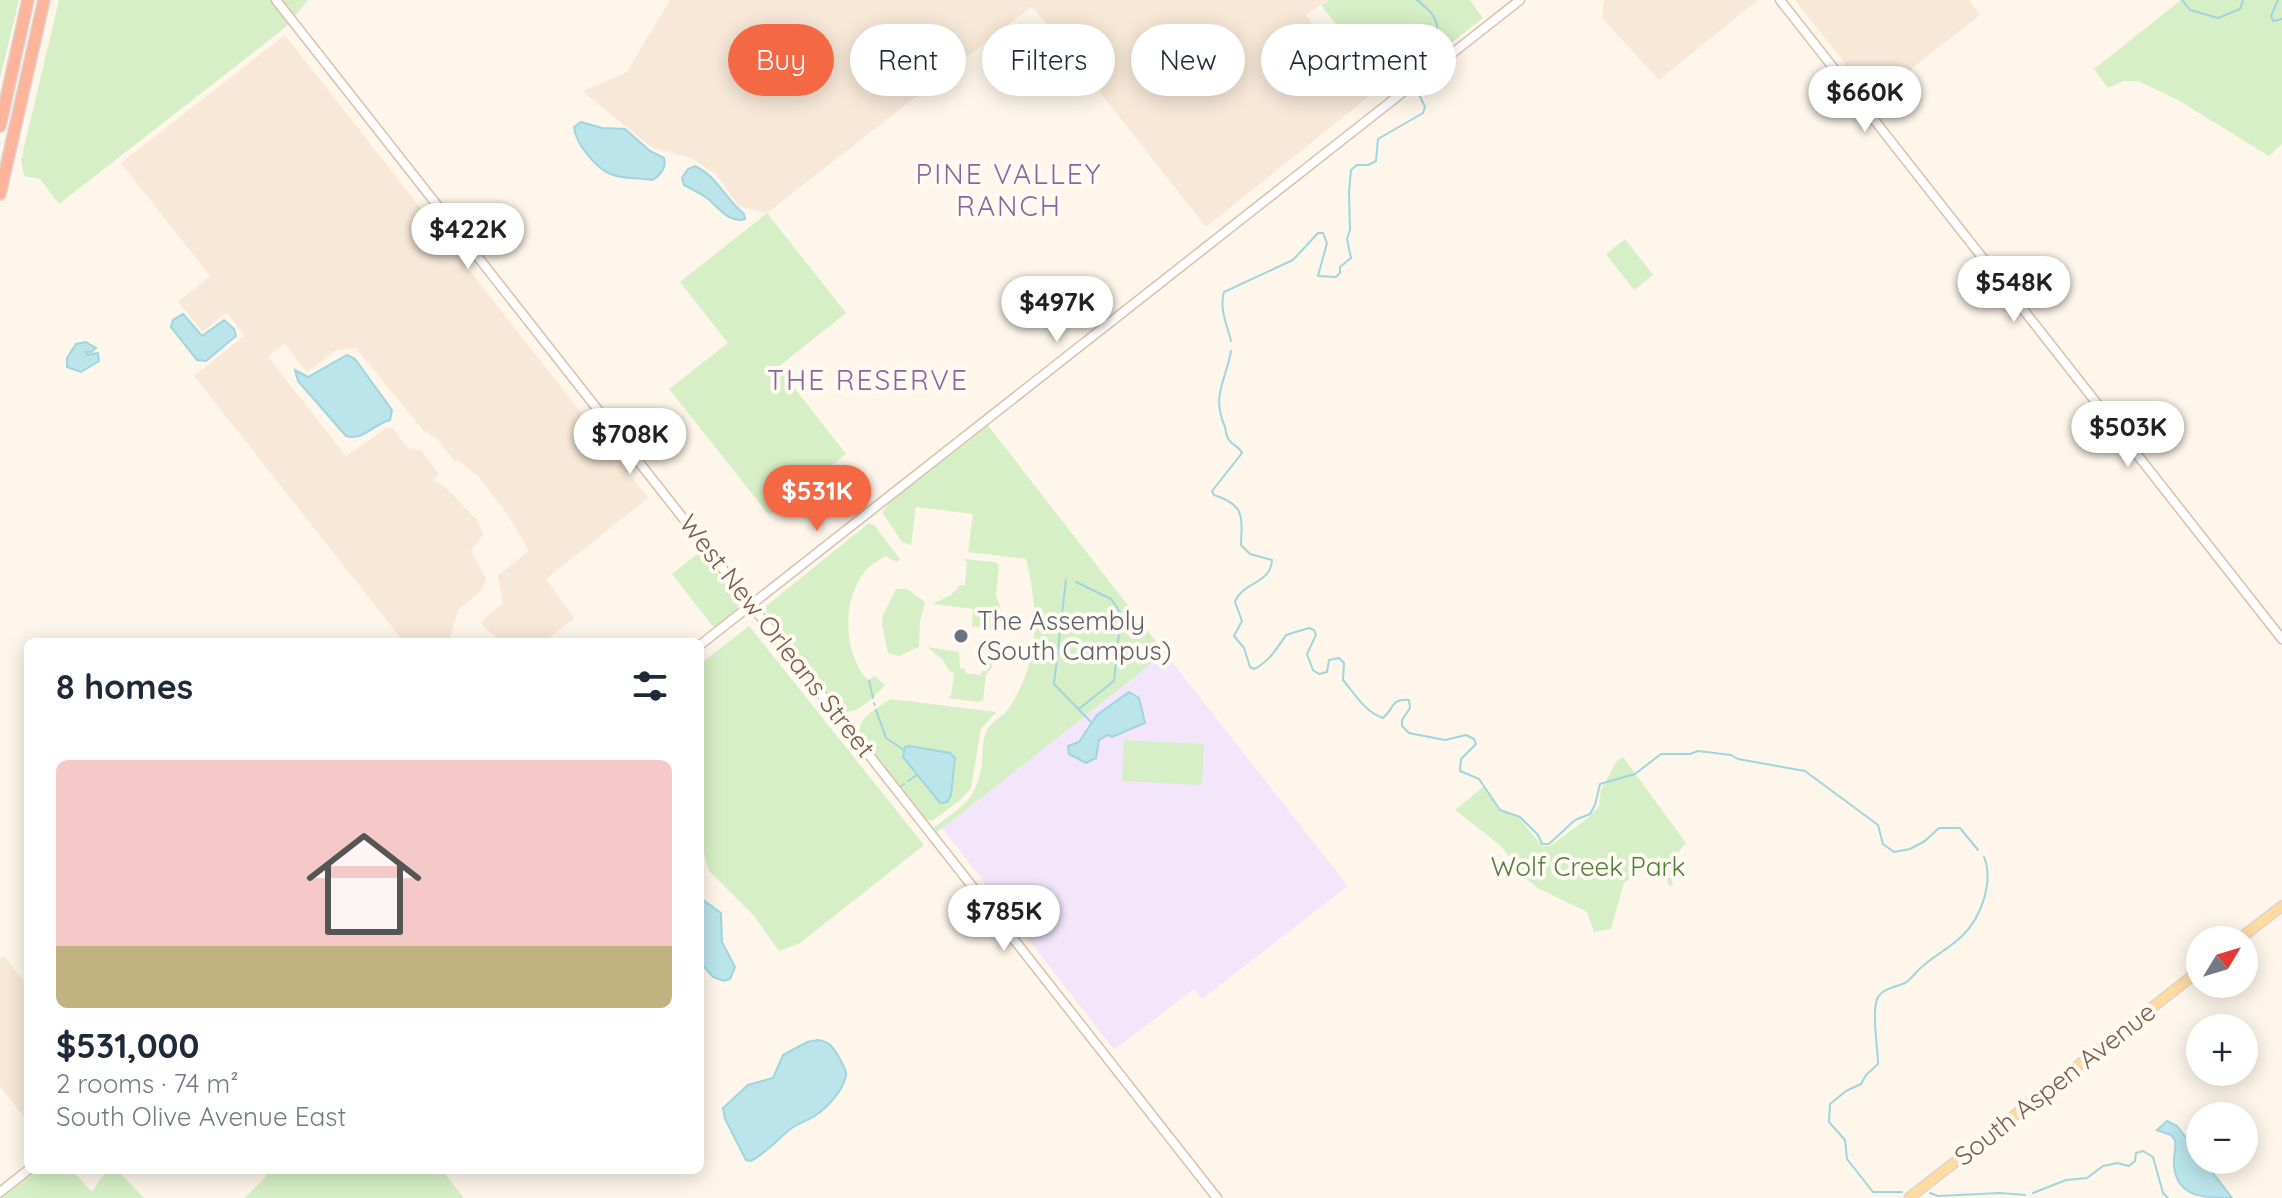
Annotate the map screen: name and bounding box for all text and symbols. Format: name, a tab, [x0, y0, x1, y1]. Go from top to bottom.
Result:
chip: Buy	[728, 24, 834, 96]
chip: Rent	[850, 24, 966, 96]
chip: Filters	[982, 24, 1115, 96]
chip: New	[1131, 24, 1245, 96]
chip: Apartment	[1261, 24, 1456, 96]
pin: $660K	[1809, 66, 1921, 134]
text: $660K	[1826, 75, 1904, 108]
district label: PINE VALLEY RANCH	[916, 156, 1102, 223]
pin: $422K	[412, 203, 524, 271]
text: $422K	[429, 212, 507, 245]
pin: $548K	[1958, 256, 2070, 324]
text: $548K	[1975, 265, 2053, 298]
pin: $497K	[1001, 276, 1113, 344]
text: $497K	[1019, 285, 1095, 318]
district label: THE RESERVE	[767, 362, 969, 397]
pin: $503K	[2072, 401, 2184, 469]
pin: $708K	[574, 408, 686, 476]
text: $503K	[2089, 410, 2167, 443]
text: $708K	[591, 417, 669, 450]
pin: $531K	[761, 465, 873, 533]
text: $531K	[781, 474, 853, 507]
street label: West New Orleans Street	[672, 508, 883, 764]
place label: The Assembly (South Campus)	[977, 604, 1171, 667]
marker: The Assembly (South Campus)	[952, 627, 970, 645]
icon: filters	[628, 664, 672, 708]
text: 8 homes	[56, 665, 193, 708]
icon: home	[292, 812, 436, 956]
park label: Wolf Creek Park	[1491, 850, 1685, 883]
pin: $785K	[948, 885, 1060, 953]
text: $785K	[966, 894, 1042, 927]
north arrow	[2186, 926, 2258, 998]
map controls	[2186, 926, 2258, 1174]
street label: South Aspen Avenue	[1947, 995, 2162, 1172]
button: +	[2186, 1014, 2258, 1086]
text: $531,000	[56, 1024, 199, 1067]
text: 2 rooms · 74 m²	[56, 1067, 239, 1100]
text: South Olive Avenue East	[56, 1100, 346, 1133]
button: −	[2186, 1102, 2258, 1174]

